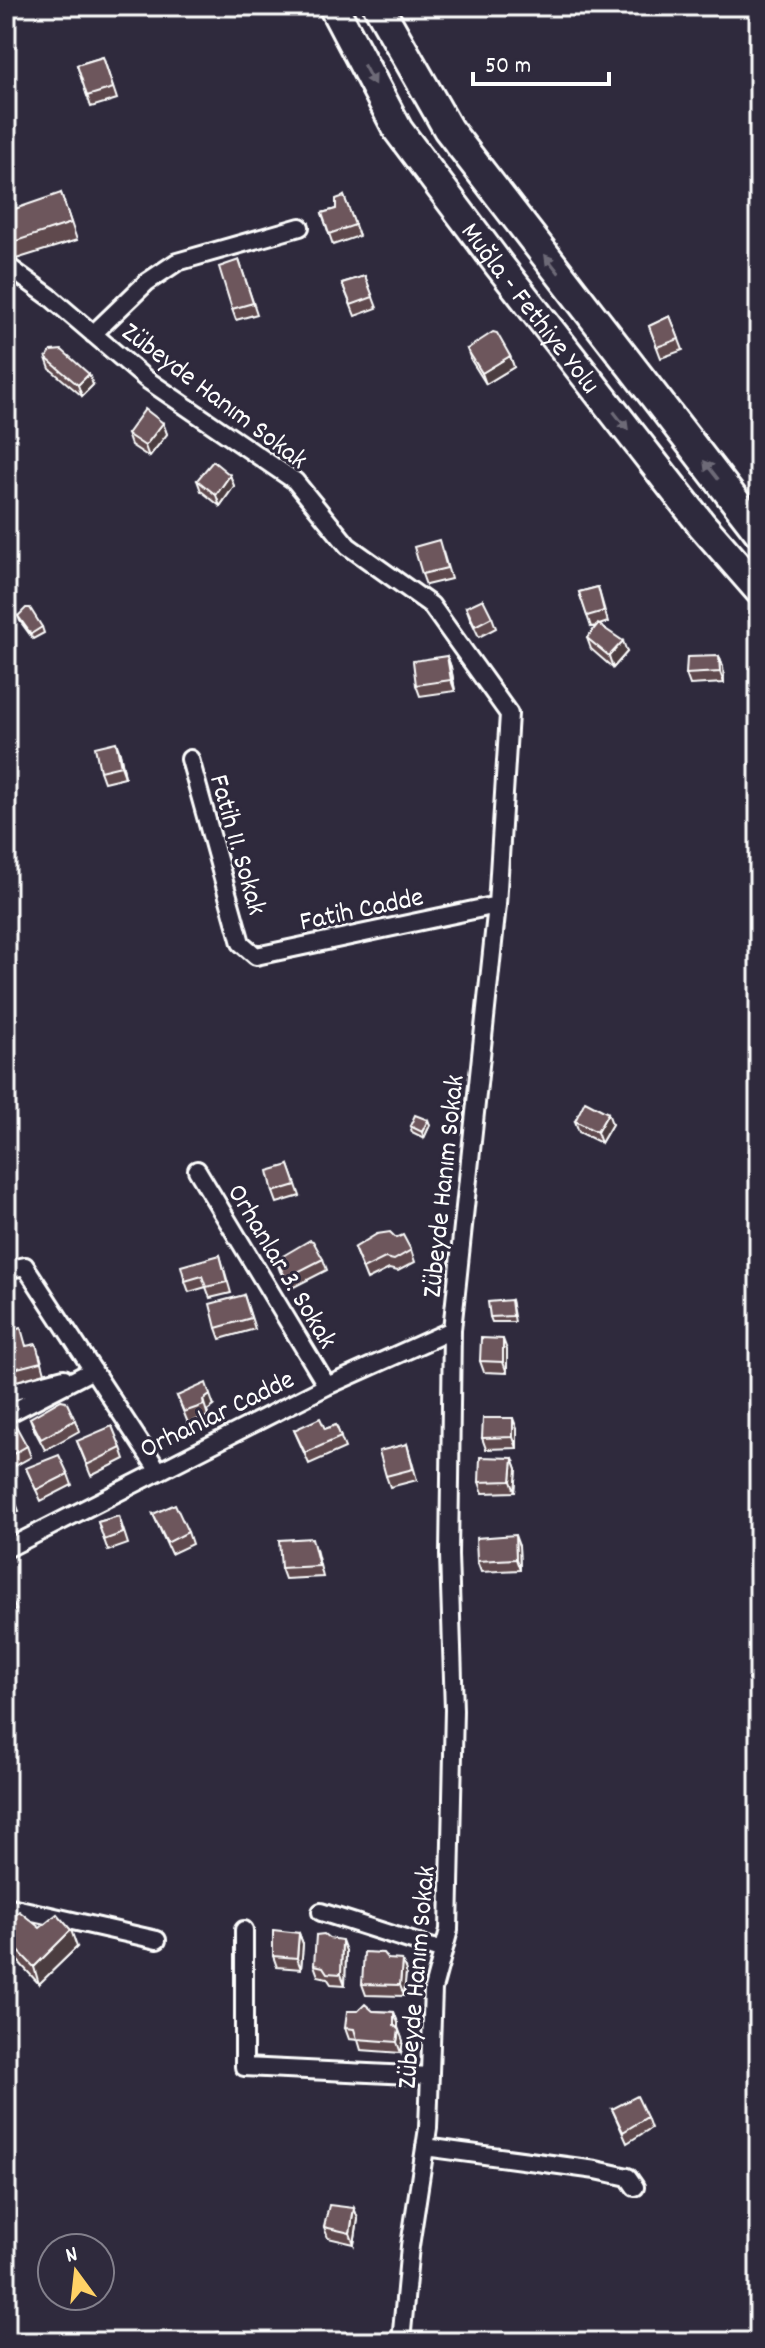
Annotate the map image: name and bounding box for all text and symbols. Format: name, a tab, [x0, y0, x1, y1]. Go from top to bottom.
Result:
scale bar	[473, 36, 609, 86]
text: 50 m	[485, 50, 531, 84]
one-way arrow	[363, 64, 376, 87]
street label: Muğla - Fethiye Yolu	[449, 216, 608, 404]
one-way arrow	[545, 254, 561, 274]
street label: Zübeyde Hanım Sokak	[111, 315, 315, 481]
one-way arrow	[612, 411, 628, 431]
one-way arrow	[704, 460, 720, 480]
street label: Fatih 11. Sokak	[196, 770, 274, 920]
street label: Fatih Cadde	[296, 879, 428, 945]
street label: Zübeyde Hanım Sokak	[414, 1073, 478, 1300]
street label: Orhanlar 3. Sokak	[215, 1177, 345, 1358]
street label: Orhanlar Cadde	[134, 1362, 302, 1471]
street label: Zübeyde Hanım Sokak	[389, 1864, 449, 2091]
north arrow	[36, 2232, 116, 2312]
text: N	[62, 2240, 81, 2272]

